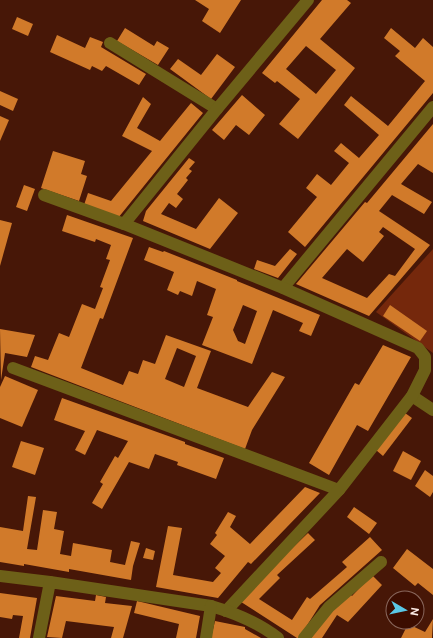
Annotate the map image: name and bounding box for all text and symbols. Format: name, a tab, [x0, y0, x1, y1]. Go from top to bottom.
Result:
north arrow	[385, 590, 425, 630]
text: N	[407, 607, 422, 617]

